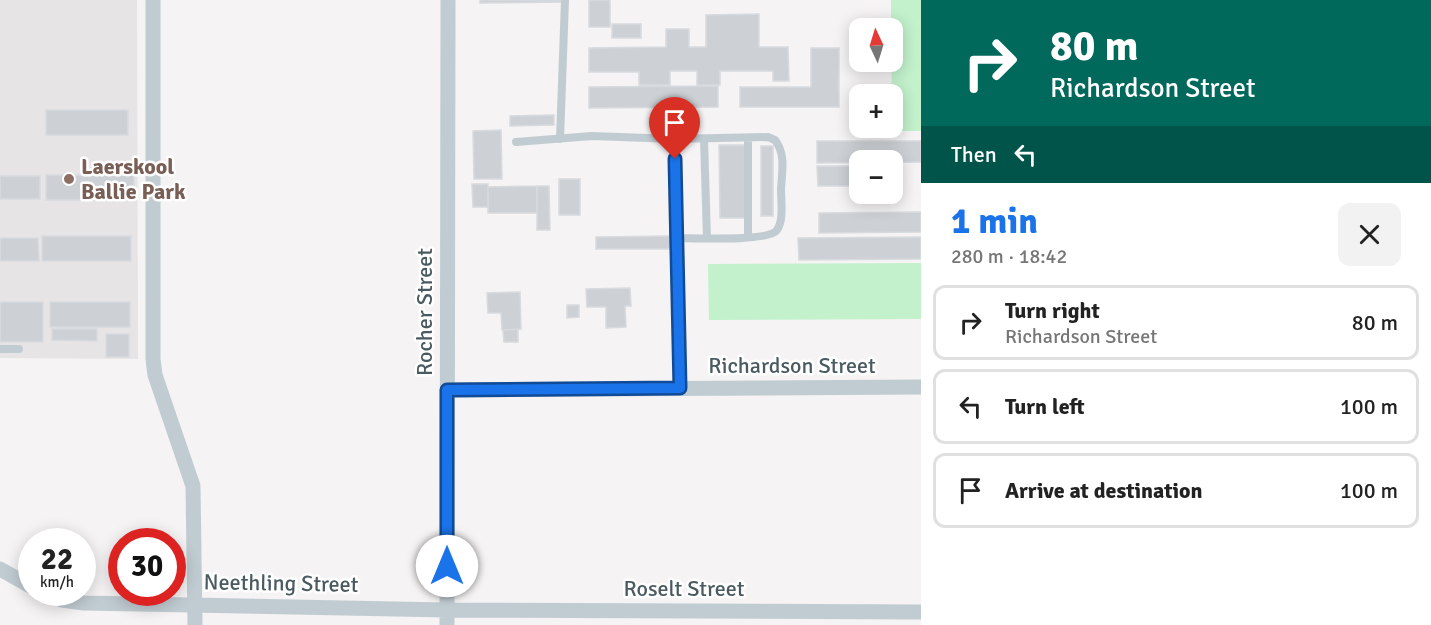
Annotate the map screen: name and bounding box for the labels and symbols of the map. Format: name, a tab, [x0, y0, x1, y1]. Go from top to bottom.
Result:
north arrow	[849, 18, 903, 72]
pin	[649, 97, 700, 159]
place label: Laerskool Ballie Park	[81, 153, 186, 205]
marker: Laerskool Ballie Park	[62, 172, 76, 186]
street label: Rocher Street	[411, 248, 438, 376]
street label: Richardson Street	[708, 352, 876, 379]
speed limit sign: 30	[108, 528, 186, 606]
position arrow	[415, 534, 479, 598]
street label: Neethling Street	[203, 568, 359, 598]
street label: Roselt Street	[624, 575, 745, 602]

